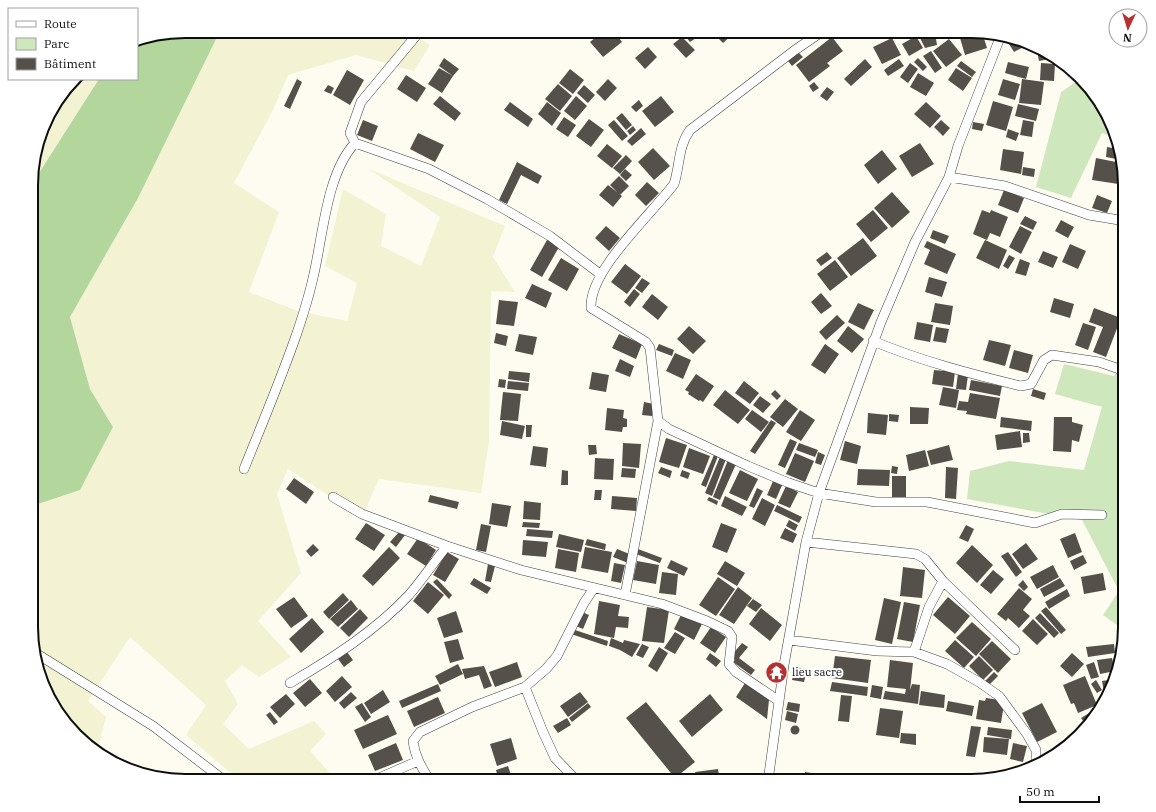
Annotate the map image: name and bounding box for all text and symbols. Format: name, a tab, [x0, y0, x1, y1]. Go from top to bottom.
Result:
legend	[8, 8, 138, 80]
north arrow	[1108, 8, 1148, 48]
text: Route	[44, 16, 77, 31]
text: N	[1122, 31, 1132, 45]
text: Parc	[44, 36, 69, 51]
text: Bâtiment	[44, 56, 96, 71]
temple icon: lieu sacre	[763, 659, 789, 685]
place label: lieu sacre	[792, 665, 842, 679]
scale bar	[1020, 778, 1099, 804]
text: 50 m	[1026, 784, 1055, 799]

